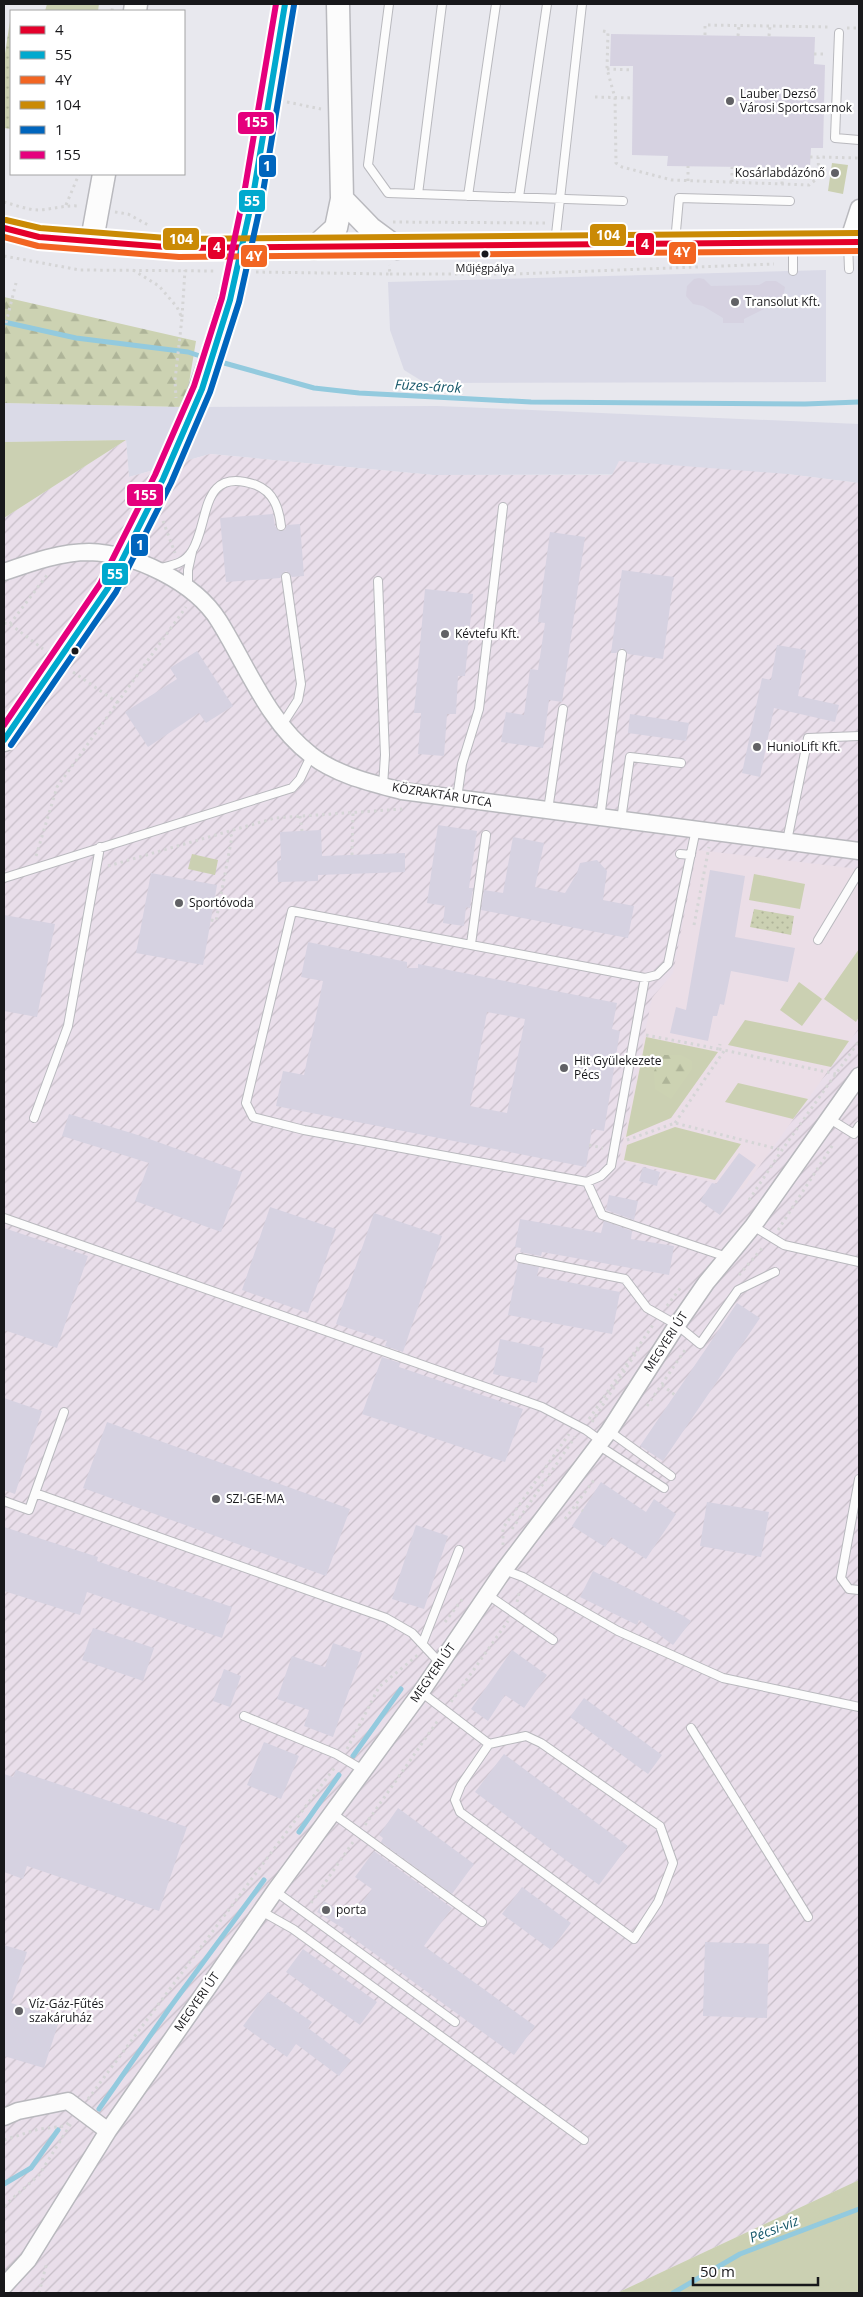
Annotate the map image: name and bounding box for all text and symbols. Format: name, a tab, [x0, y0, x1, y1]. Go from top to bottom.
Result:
legend	[10, 10, 185, 175]
text: 4	[55, 19, 64, 39]
text: 55	[55, 44, 72, 64]
text: 4Y	[55, 69, 73, 89]
place label: Lauber Dezső Városi Sportcsarnok	[740, 85, 853, 116]
text: 104	[55, 94, 81, 114]
marker: Lauber Dezső Városi Sportcsarnok	[724, 95, 736, 107]
line badge: 155	[237, 111, 275, 135]
text: 155	[244, 112, 268, 131]
text: 1	[55, 119, 64, 139]
text: 155	[55, 144, 81, 164]
line badge: 1	[258, 154, 277, 178]
text: 1	[263, 156, 271, 175]
place label: Kosárlabdázónő	[735, 164, 825, 181]
marker: Kosárlabdázónő	[829, 167, 841, 179]
line badge: 55	[238, 189, 266, 213]
text: 55	[244, 191, 260, 210]
line badge: 104	[589, 223, 627, 247]
text: 104	[596, 225, 620, 244]
line badge: 104	[162, 227, 200, 251]
text: 104	[169, 229, 193, 248]
line badge: 4	[635, 232, 655, 256]
text: 4	[641, 234, 649, 253]
line badge: 4	[207, 236, 226, 260]
text: 4	[213, 237, 221, 256]
line badge: 4Y	[668, 241, 697, 265]
text: 4Y	[674, 242, 691, 261]
line badge: 4Y	[240, 244, 268, 268]
text: 4Y	[246, 246, 263, 265]
marker: Műjégpálya	[480, 249, 490, 259]
place label: Műjégpálya	[456, 260, 514, 275]
place label: Transolut Kft.	[745, 293, 820, 310]
marker: Transolut Kft.	[729, 296, 741, 308]
water label: Füzes-árok	[394, 374, 463, 397]
line badge: 155	[126, 483, 164, 507]
text: 155	[133, 485, 157, 504]
line badge: 1	[130, 533, 149, 557]
text: 1	[136, 535, 144, 554]
line badge: 55	[101, 562, 129, 586]
text: 55	[107, 564, 123, 583]
place label: Kévtefu Kft.	[455, 625, 519, 642]
marker: Kévtefu Kft.	[439, 628, 451, 640]
unlabelled marker	[70, 646, 80, 656]
place label: HunioLift Kft.	[767, 738, 840, 755]
marker: HunioLift Kft.	[751, 741, 763, 753]
street label: KÖZRAKTÁR UTCA	[391, 778, 494, 811]
place label: Sportóvoda	[189, 894, 254, 911]
marker: Sportóvoda	[173, 897, 185, 909]
place label: Hit Gyülekezete Pécs	[574, 1052, 662, 1083]
marker: Hit Gyülekezete Pécs	[558, 1062, 570, 1074]
street label: MEGYERI ÚT	[640, 1308, 692, 1375]
place label: SZI-GE-MA	[226, 1490, 285, 1507]
marker: SZI-GE-MA	[210, 1493, 222, 1505]
street label: MEGYERI ÚT	[406, 1639, 460, 1706]
place label: porta	[336, 1901, 366, 1918]
marker: porta	[320, 1904, 332, 1916]
street label: MEGYERI ÚT	[170, 1968, 224, 2035]
place label: Víz-Gáz-Fűtés szakáruház	[29, 1995, 104, 2026]
marker: Víz-Gáz-Fűtés szakáruház	[13, 2005, 25, 2017]
water label: Pécsi-víz	[746, 2210, 802, 2247]
scale bar	[693, 2254, 818, 2286]
text: 50 m	[700, 2261, 735, 2281]

